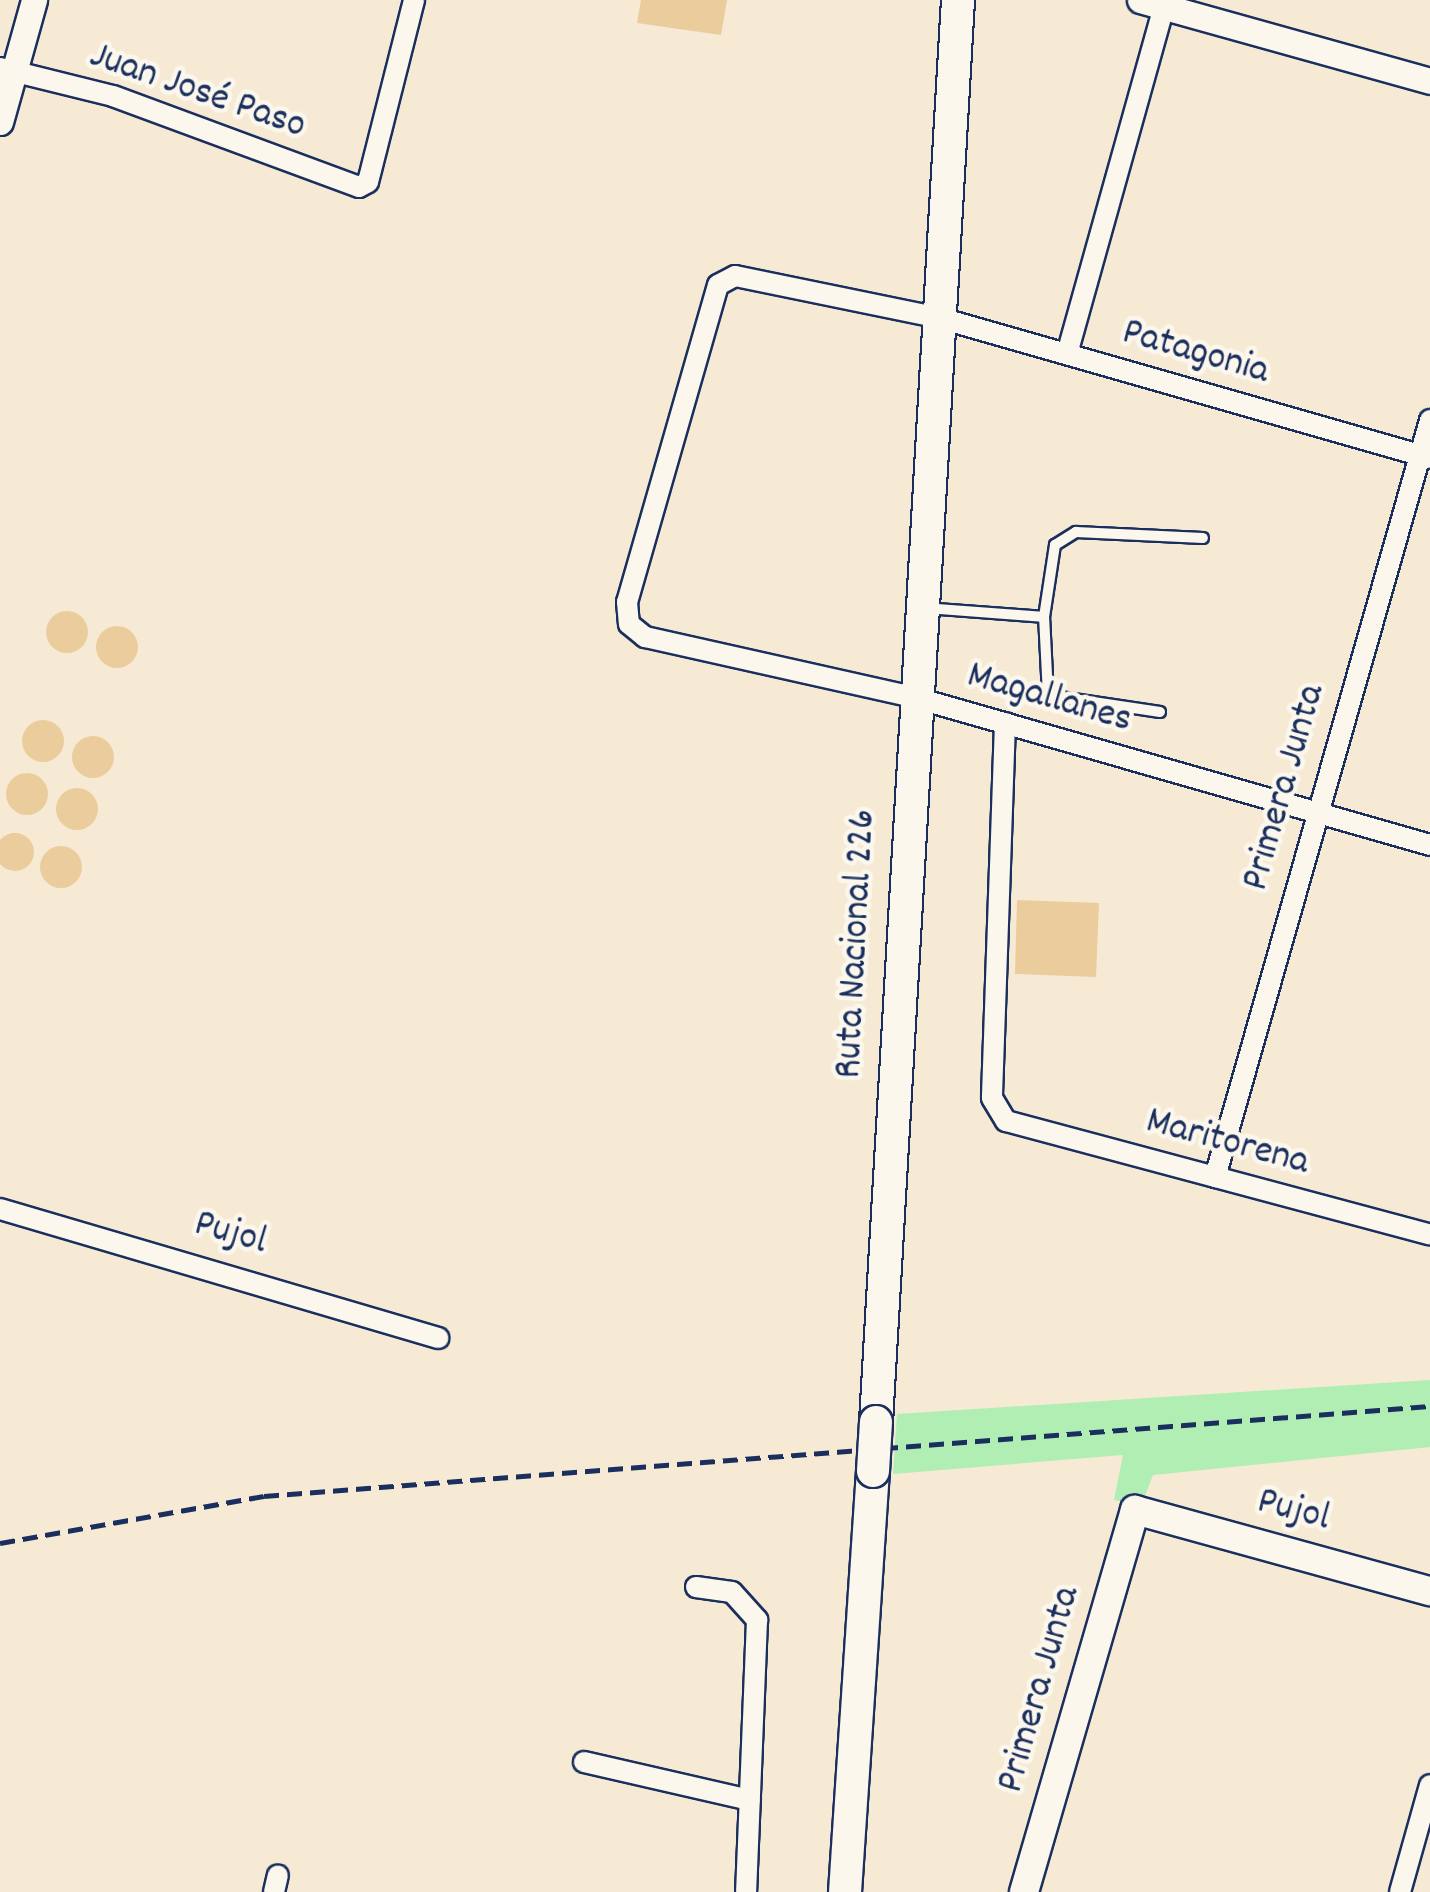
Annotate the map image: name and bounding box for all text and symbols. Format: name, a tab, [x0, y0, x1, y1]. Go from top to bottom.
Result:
street label: Juan José Paso	[83, 34, 311, 152]
street label: Patagonia	[1116, 310, 1274, 398]
street label: Magallanes	[961, 654, 1137, 746]
street label: Primera Junta	[1234, 680, 1338, 896]
street label: Ruta Nacional 226	[827, 808, 889, 1080]
street label: Maritorena	[1140, 1099, 1314, 1189]
street label: Pujol	[188, 1202, 272, 1268]
street label: Pujol	[1251, 1479, 1335, 1545]
street label: Primera Junta	[989, 1582, 1093, 1798]

